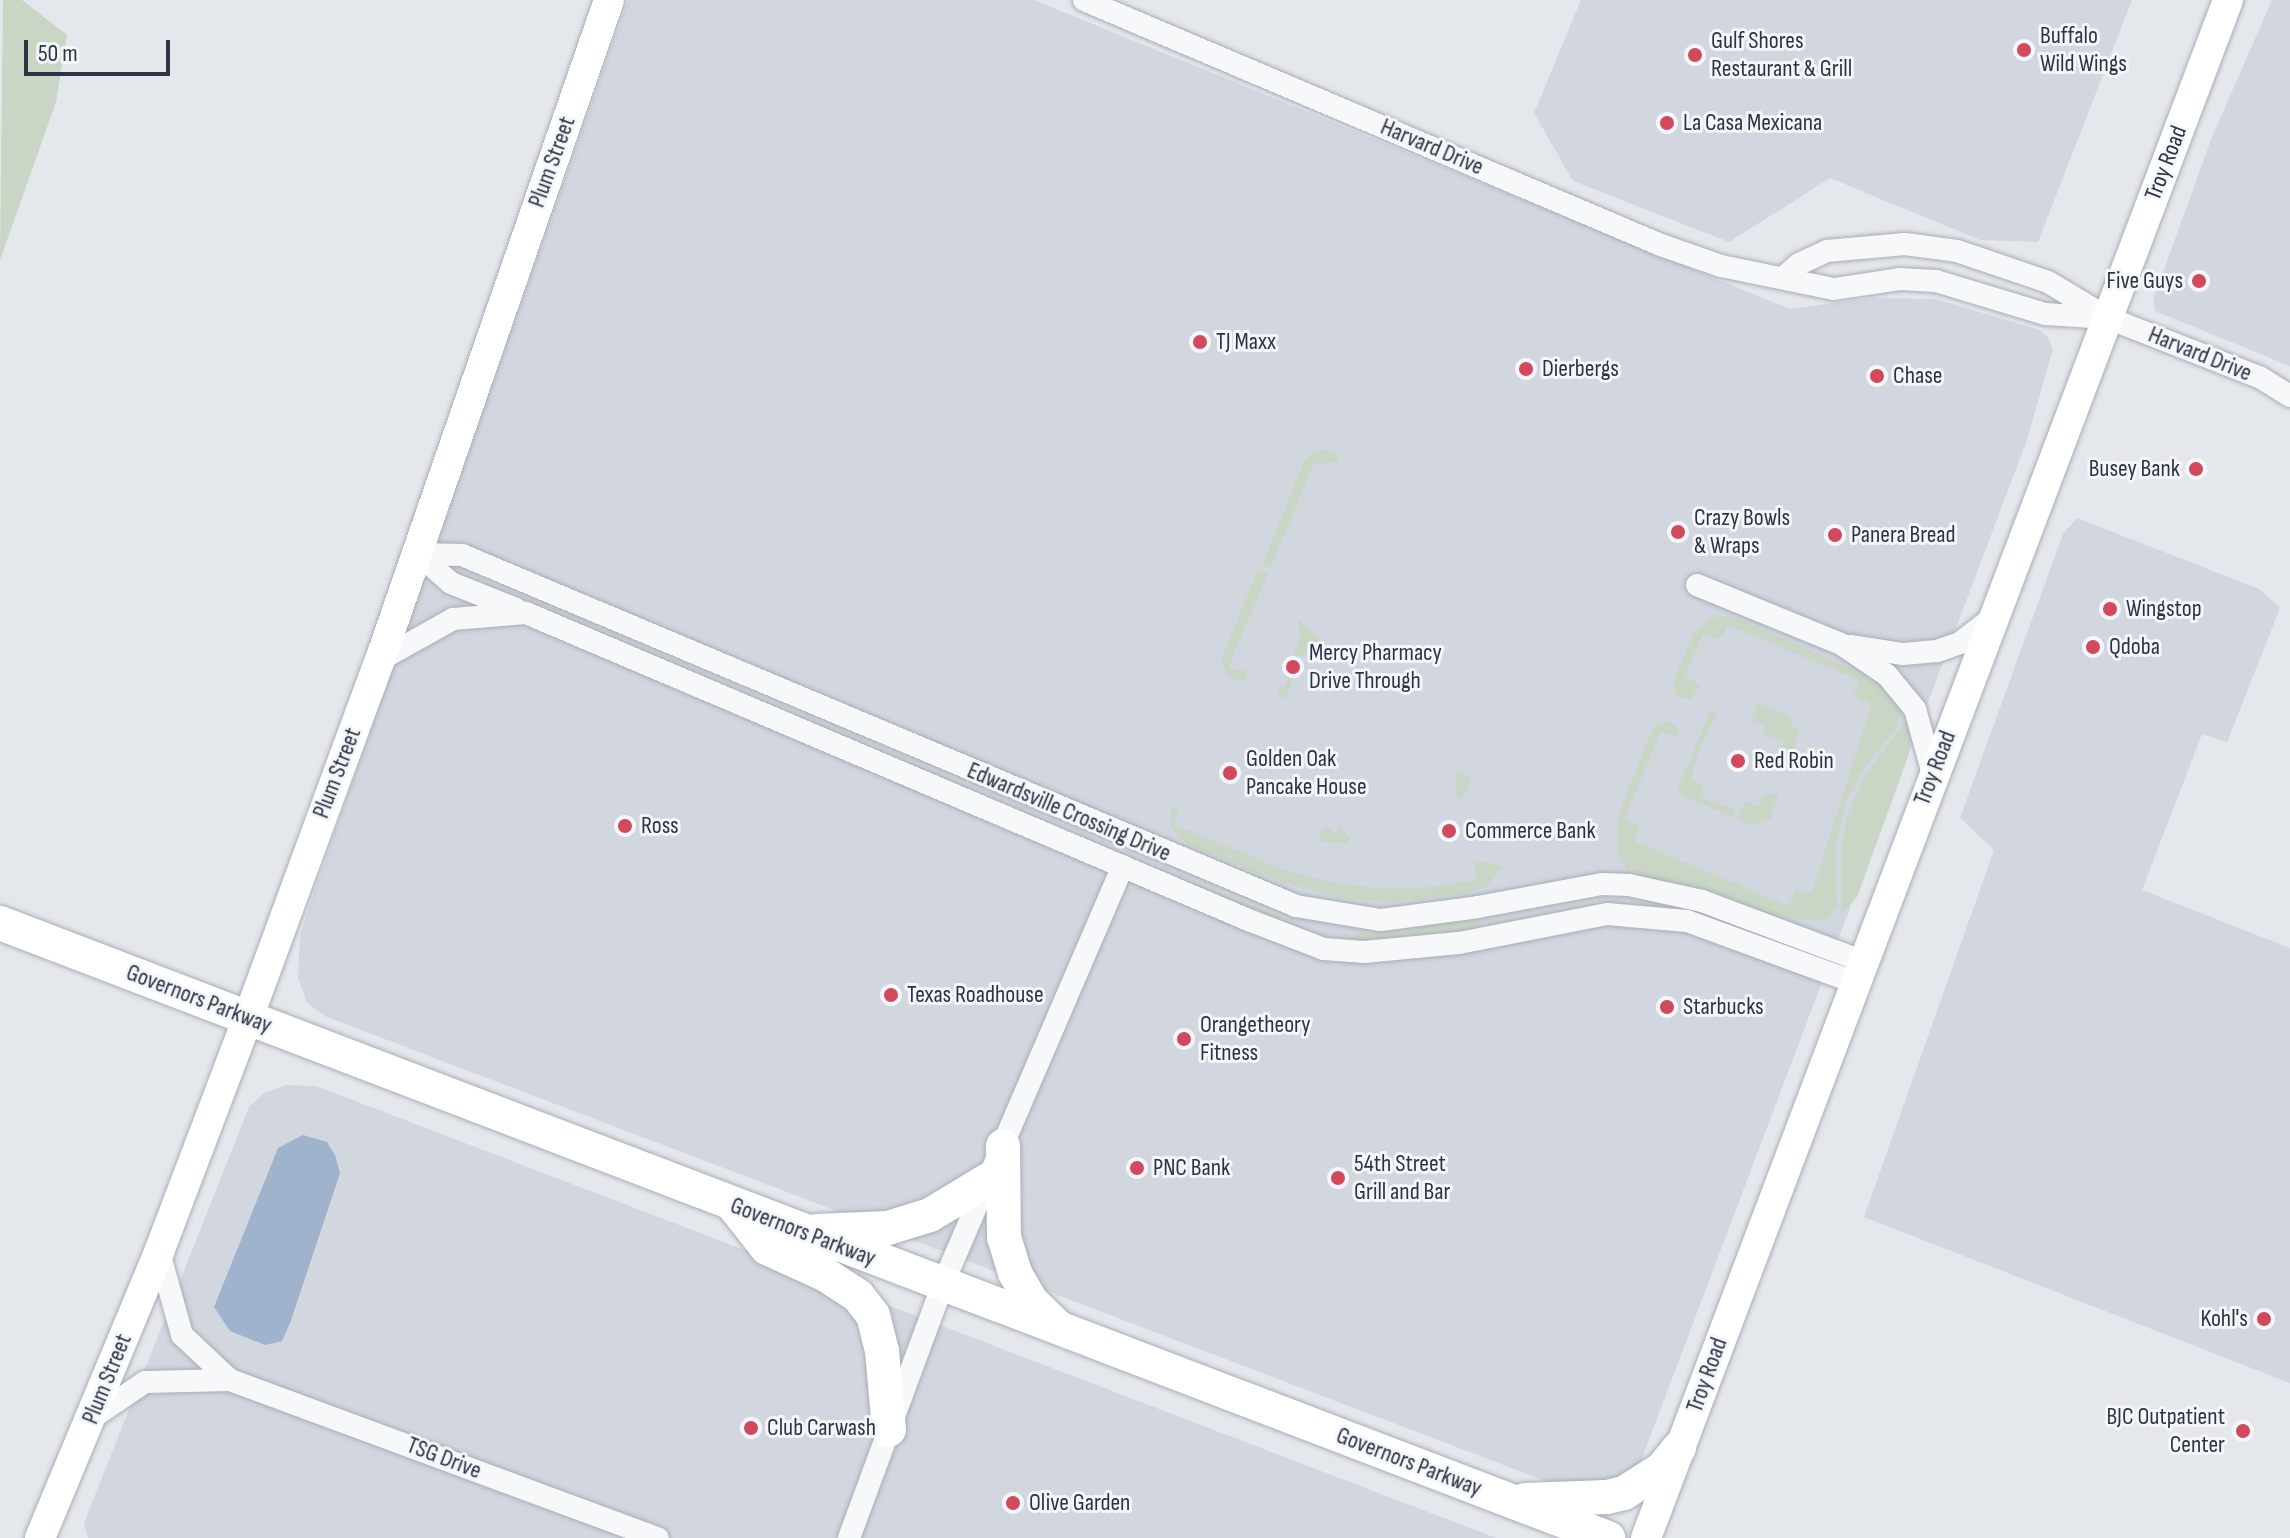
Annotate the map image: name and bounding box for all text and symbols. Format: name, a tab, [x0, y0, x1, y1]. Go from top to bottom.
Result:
place label: Buffalo Wild Wings	[2040, 22, 2127, 78]
scale bar	[28, 24, 174, 74]
place label: Gulf Shores Restaurant & Grill	[1711, 27, 1852, 83]
text: 50 m	[38, 39, 78, 68]
marker: Buffalo Wild Wings	[2015, 41, 2033, 59]
marker: Gulf Shores Restaurant & Grill	[1686, 46, 1704, 64]
place label: La Casa Mexicana	[1683, 109, 1822, 137]
street label: Harvard Drive	[1376, 112, 1488, 182]
street label: Plum Street	[522, 113, 582, 211]
marker: La Casa Mexicana	[1658, 114, 1676, 132]
street label: Troy Road	[2139, 122, 2193, 204]
place label: Five Guys	[2107, 267, 2183, 295]
marker: Five Guys	[2190, 272, 2208, 290]
street label: Harvard Drive	[2144, 320, 2256, 388]
place label: TJ Maxx	[1216, 328, 1276, 356]
marker: TJ Maxx	[1191, 333, 1209, 351]
place label: Dierbergs	[1542, 355, 1619, 383]
marker: Dierbergs	[1517, 360, 1535, 378]
place label: Chase	[1893, 362, 1942, 390]
marker: Chase	[1868, 367, 1886, 385]
place label: Busey Bank	[2089, 455, 2180, 483]
marker: Busey Bank	[2187, 460, 2205, 478]
place label: Crazy Bowls & Wraps	[1694, 504, 1790, 560]
place label: Panera Bread	[1851, 521, 1956, 549]
marker: Crazy Bowls & Wraps	[1669, 523, 1687, 541]
marker: Panera Bread	[1826, 526, 1844, 544]
place label: Wingstop	[2126, 595, 2202, 623]
marker: Wingstop	[2101, 600, 2119, 618]
place label: Qdoba	[2109, 633, 2160, 661]
marker: Qdoba	[2084, 638, 2102, 656]
place label: Mercy Pharmacy Drive Through	[1309, 639, 1442, 695]
marker: Mercy Pharmacy Drive Through	[1284, 658, 1302, 676]
street label: Plum Street	[307, 724, 367, 822]
street label: Troy Road	[1908, 727, 1962, 809]
place label: Golden Oak Pancake House	[1246, 745, 1367, 801]
place label: Red Robin	[1754, 747, 1834, 775]
marker: Red Robin	[1729, 752, 1747, 770]
street label: Edwardsville Crossing Drive	[963, 756, 1175, 868]
marker: Golden Oak Pancake House	[1221, 764, 1239, 782]
place label: Ross	[641, 812, 679, 840]
marker: Ross	[616, 817, 634, 835]
place label: Commerce Bank	[1465, 817, 1596, 845]
marker: Commerce Bank	[1440, 822, 1458, 840]
street label: Governors Parkway	[122, 958, 276, 1040]
place label: Texas Roadhouse	[907, 981, 1044, 1009]
marker: Texas Roadhouse	[882, 986, 900, 1004]
place label: Starbucks	[1683, 993, 1764, 1021]
marker: Starbucks	[1658, 998, 1676, 1016]
place label: Orangetheory Fitness	[1200, 1011, 1310, 1067]
marker: Orangetheory Fitness	[1175, 1030, 1193, 1048]
place label: 54th Street Grill and Bar	[1354, 1150, 1450, 1206]
place label: PNC Bank	[1153, 1154, 1230, 1182]
marker: PNC Bank	[1128, 1159, 1146, 1177]
marker: 54th Street Grill and Bar	[1329, 1169, 1347, 1187]
street label: Governors Parkway	[726, 1191, 880, 1273]
place label: Kohl's	[2200, 1305, 2248, 1333]
marker: Kohl's	[2255, 1310, 2273, 1328]
street label: Plum Street	[76, 1330, 138, 1428]
street label: Troy Road	[1680, 1334, 1734, 1416]
place label: BJC Outpatient Center	[2106, 1403, 2225, 1459]
place label: Club Carwash	[767, 1414, 876, 1442]
marker: Club Carwash	[742, 1419, 760, 1437]
marker: BJC Outpatient Center	[2232, 1420, 2254, 1442]
street label: Governors Parkway	[1332, 1421, 1486, 1503]
street label: TSG Drive	[403, 1431, 485, 1485]
place label: Olive Garden	[1029, 1489, 1130, 1517]
marker: Olive Garden	[1004, 1494, 1022, 1512]

